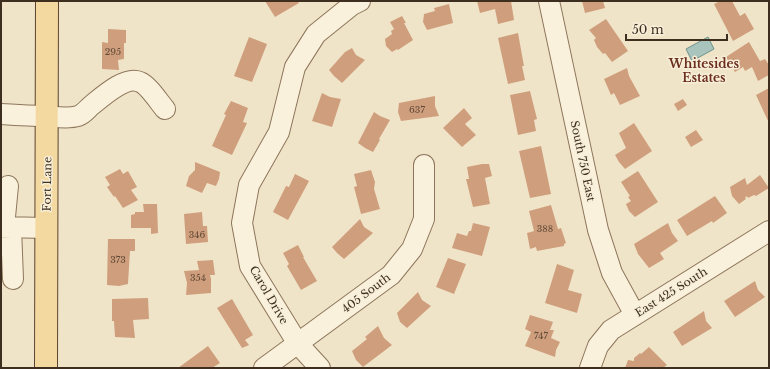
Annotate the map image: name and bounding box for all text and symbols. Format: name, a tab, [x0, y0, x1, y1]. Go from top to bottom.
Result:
scale bar	[626, 16, 727, 42]
text: 50 m	[632, 22, 664, 37]
house number: 295	[105, 46, 121, 57]
district label: Whitesides Estates	[668, 56, 740, 85]
house number: 637	[409, 104, 425, 115]
street label: South 750 East	[568, 119, 599, 204]
street label: Fort Lane	[40, 157, 54, 211]
house number: 388	[537, 223, 553, 234]
house number: 346	[189, 229, 206, 240]
house number: 373	[110, 254, 126, 265]
street label: Carol Drive	[247, 263, 291, 327]
street label: East 425 South	[632, 264, 710, 320]
street label: 405 South	[339, 270, 393, 316]
house number: 354	[190, 272, 206, 283]
house number: 747	[534, 330, 549, 341]

